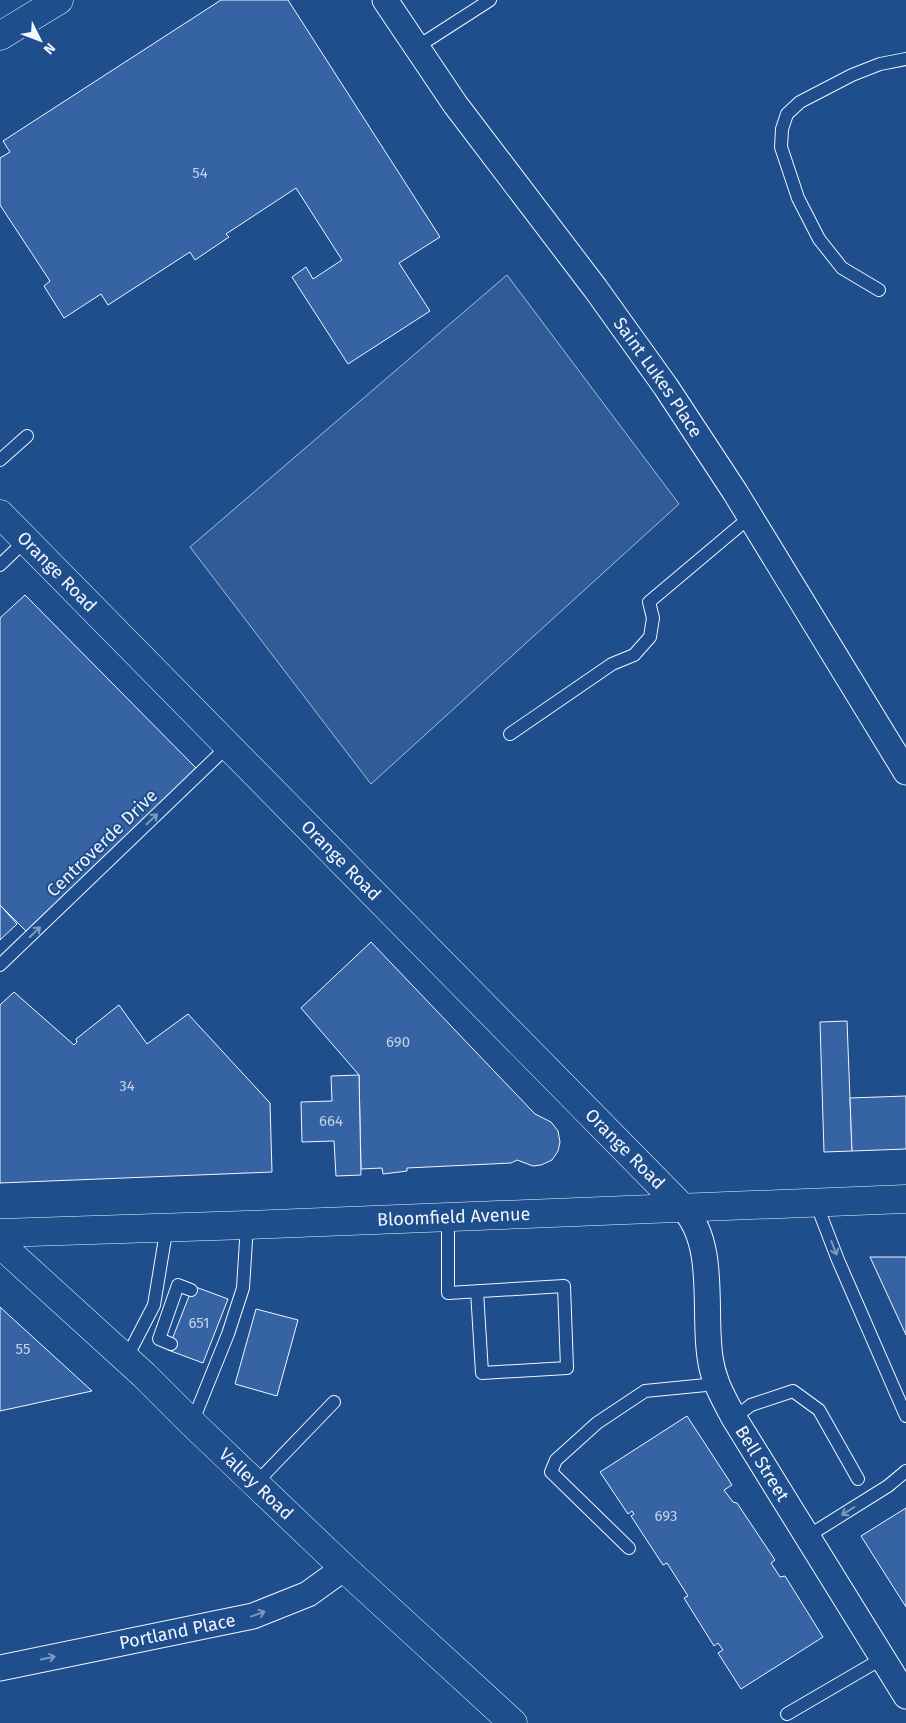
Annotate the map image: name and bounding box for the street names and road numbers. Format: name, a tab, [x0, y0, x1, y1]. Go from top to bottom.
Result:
street label: Saint Lukes Place	[609, 313, 707, 442]
street label: Orange Road	[12, 527, 101, 617]
street label: Centroverde Drive	[42, 784, 162, 902]
street label: Orange Road	[296, 815, 385, 905]
street label: Orange Road	[581, 1104, 669, 1194]
street label: Bloomfield Avenue	[377, 1203, 531, 1231]
street label: Bell Street	[730, 1422, 794, 1506]
street label: Valley Road	[214, 1444, 298, 1525]
street label: Portland Place	[117, 1609, 237, 1654]

